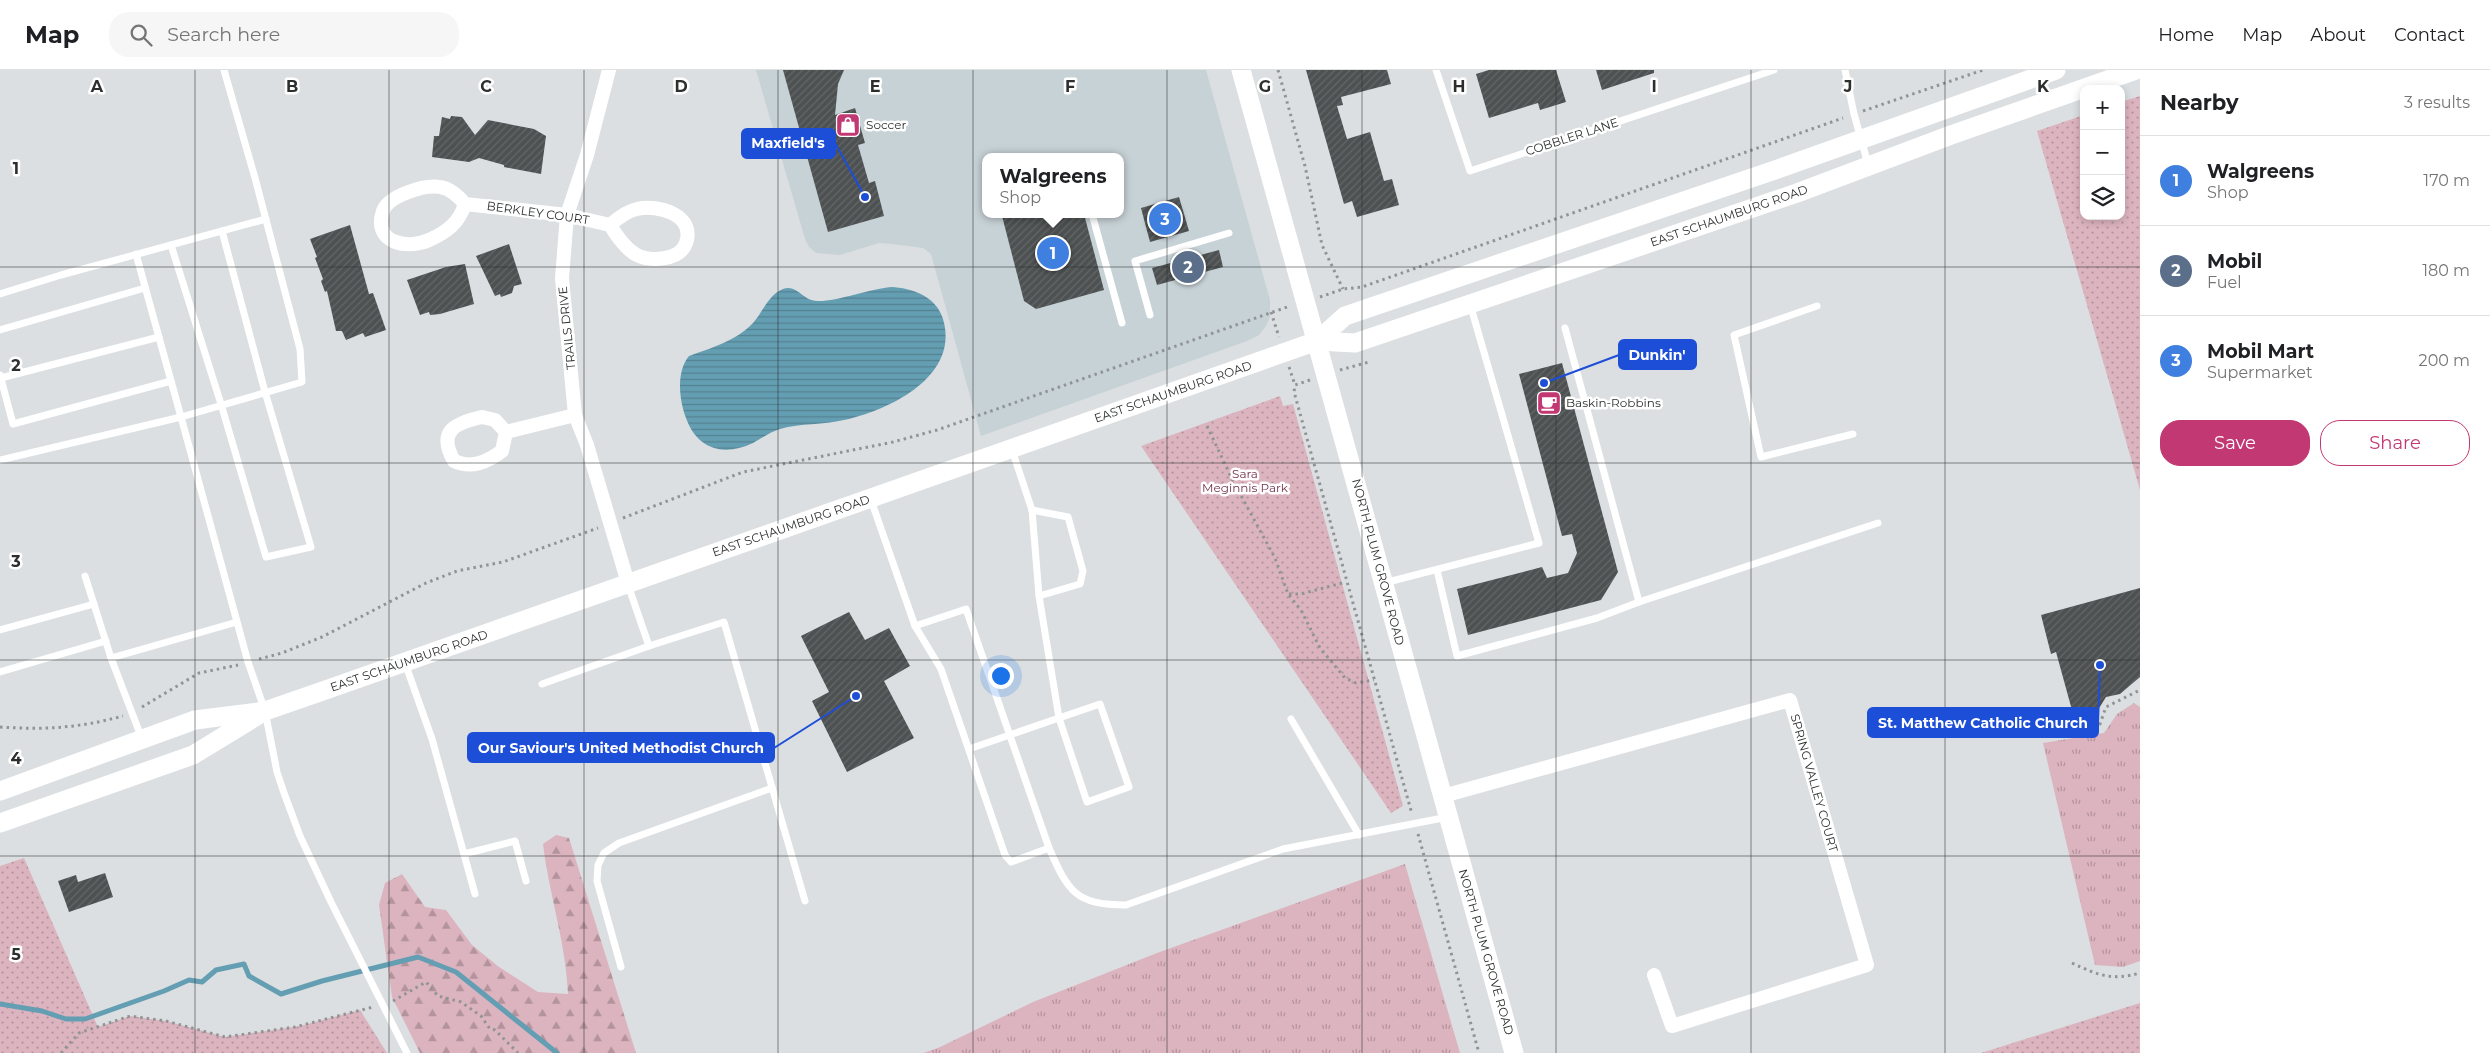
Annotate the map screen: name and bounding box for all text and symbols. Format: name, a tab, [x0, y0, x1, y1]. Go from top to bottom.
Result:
search box	[109, 12, 459, 57]
text: Map	[25, 20, 79, 49]
icon: search	[127, 21, 155, 49]
text: Search here	[167, 23, 280, 46]
text: Home	[2158, 24, 2214, 46]
text: Map	[2242, 24, 2282, 46]
text: About	[2310, 24, 2366, 46]
text: Contact	[2394, 24, 2465, 46]
text: A	[90, 77, 104, 96]
text: B	[286, 77, 298, 96]
text: C	[480, 77, 492, 96]
text: D	[674, 77, 688, 96]
text: E	[870, 77, 880, 96]
text: F	[1065, 77, 1075, 96]
text: G	[1259, 77, 1271, 96]
text: H	[1453, 77, 1465, 96]
text: I	[1651, 77, 1657, 96]
text: J	[1843, 77, 1852, 96]
text: K	[2037, 77, 2050, 96]
map controls	[2080, 85, 2125, 220]
button: +	[2080, 85, 2125, 130]
text: Nearby	[2160, 90, 2239, 115]
text: 3 results	[2404, 93, 2470, 112]
shop icon: Soccer	[835, 112, 861, 138]
street label: COBBLER LANE	[1524, 114, 1620, 159]
place label: Soccer	[866, 117, 906, 132]
callout: Maxfield's	[742, 129, 835, 158]
button: −	[2080, 130, 2125, 175]
text: Maxfield's	[751, 134, 825, 152]
popup	[982, 153, 1124, 218]
text: 1	[13, 159, 19, 178]
text: Walgreens	[2207, 160, 2314, 183]
text: Walgreens	[999, 165, 1107, 188]
text: 1	[2173, 171, 2179, 190]
text: 170 m	[2423, 171, 2470, 190]
button: layers	[2080, 175, 2125, 220]
street label: EAST SCHAUMBURG ROAD	[1648, 181, 1810, 250]
text: Shop	[2207, 183, 2249, 202]
text: Shop	[999, 188, 1041, 207]
street label: BERKLEY COURT	[486, 198, 590, 227]
pin: 3	[1149, 200, 1181, 238]
pin: 1	[1037, 234, 1069, 272]
pin: 2	[1172, 248, 1204, 286]
text: Mobil	[2207, 250, 2262, 273]
text: 2	[2171, 261, 2181, 280]
text: 180 m	[2422, 261, 2470, 280]
text: Fuel	[2207, 273, 2242, 292]
street label: TRAILS DRIVE	[555, 286, 578, 370]
callout: Dunkin'	[1619, 340, 1696, 369]
text: Mobil Mart	[2207, 340, 2314, 363]
text: Dunkin'	[1628, 346, 1686, 364]
text: 3	[2171, 351, 2181, 370]
text: 200 m	[2419, 351, 2470, 370]
text: 2	[11, 356, 21, 375]
street label: EAST SCHAUMBURG ROAD	[1092, 357, 1254, 426]
text: Supermarket	[2207, 363, 2313, 382]
cafe icon: Baskin-Robbins	[1536, 390, 1562, 416]
place label: Baskin-Robbins	[1566, 395, 1661, 410]
button: Save	[2160, 420, 2310, 466]
button: Share	[2320, 420, 2470, 466]
park label: Sara Meginnis Park	[1202, 466, 1289, 495]
street label: NORTH PLUM GROVE ROAD	[1349, 477, 1408, 647]
street label: EAST SCHAUMBURG ROAD	[710, 491, 872, 560]
text: 3	[10, 552, 21, 571]
street label: EAST SCHAUMBURG ROAD	[328, 626, 490, 695]
your location	[988, 663, 1014, 689]
callout: St. Matthew Catholic Church	[1868, 708, 2098, 737]
street label: SPRING VALLEY COURT	[1788, 712, 1841, 854]
text: St. Matthew Catholic Church	[1878, 714, 2088, 732]
callout: Our Saviour's United Methodist Church	[468, 733, 774, 762]
text: Our Saviour's United Methodist Church	[478, 739, 764, 757]
text: 4	[10, 749, 22, 768]
street label: NORTH PLUM GROVE ROAD	[1456, 867, 1517, 1037]
text: 5	[11, 945, 21, 964]

